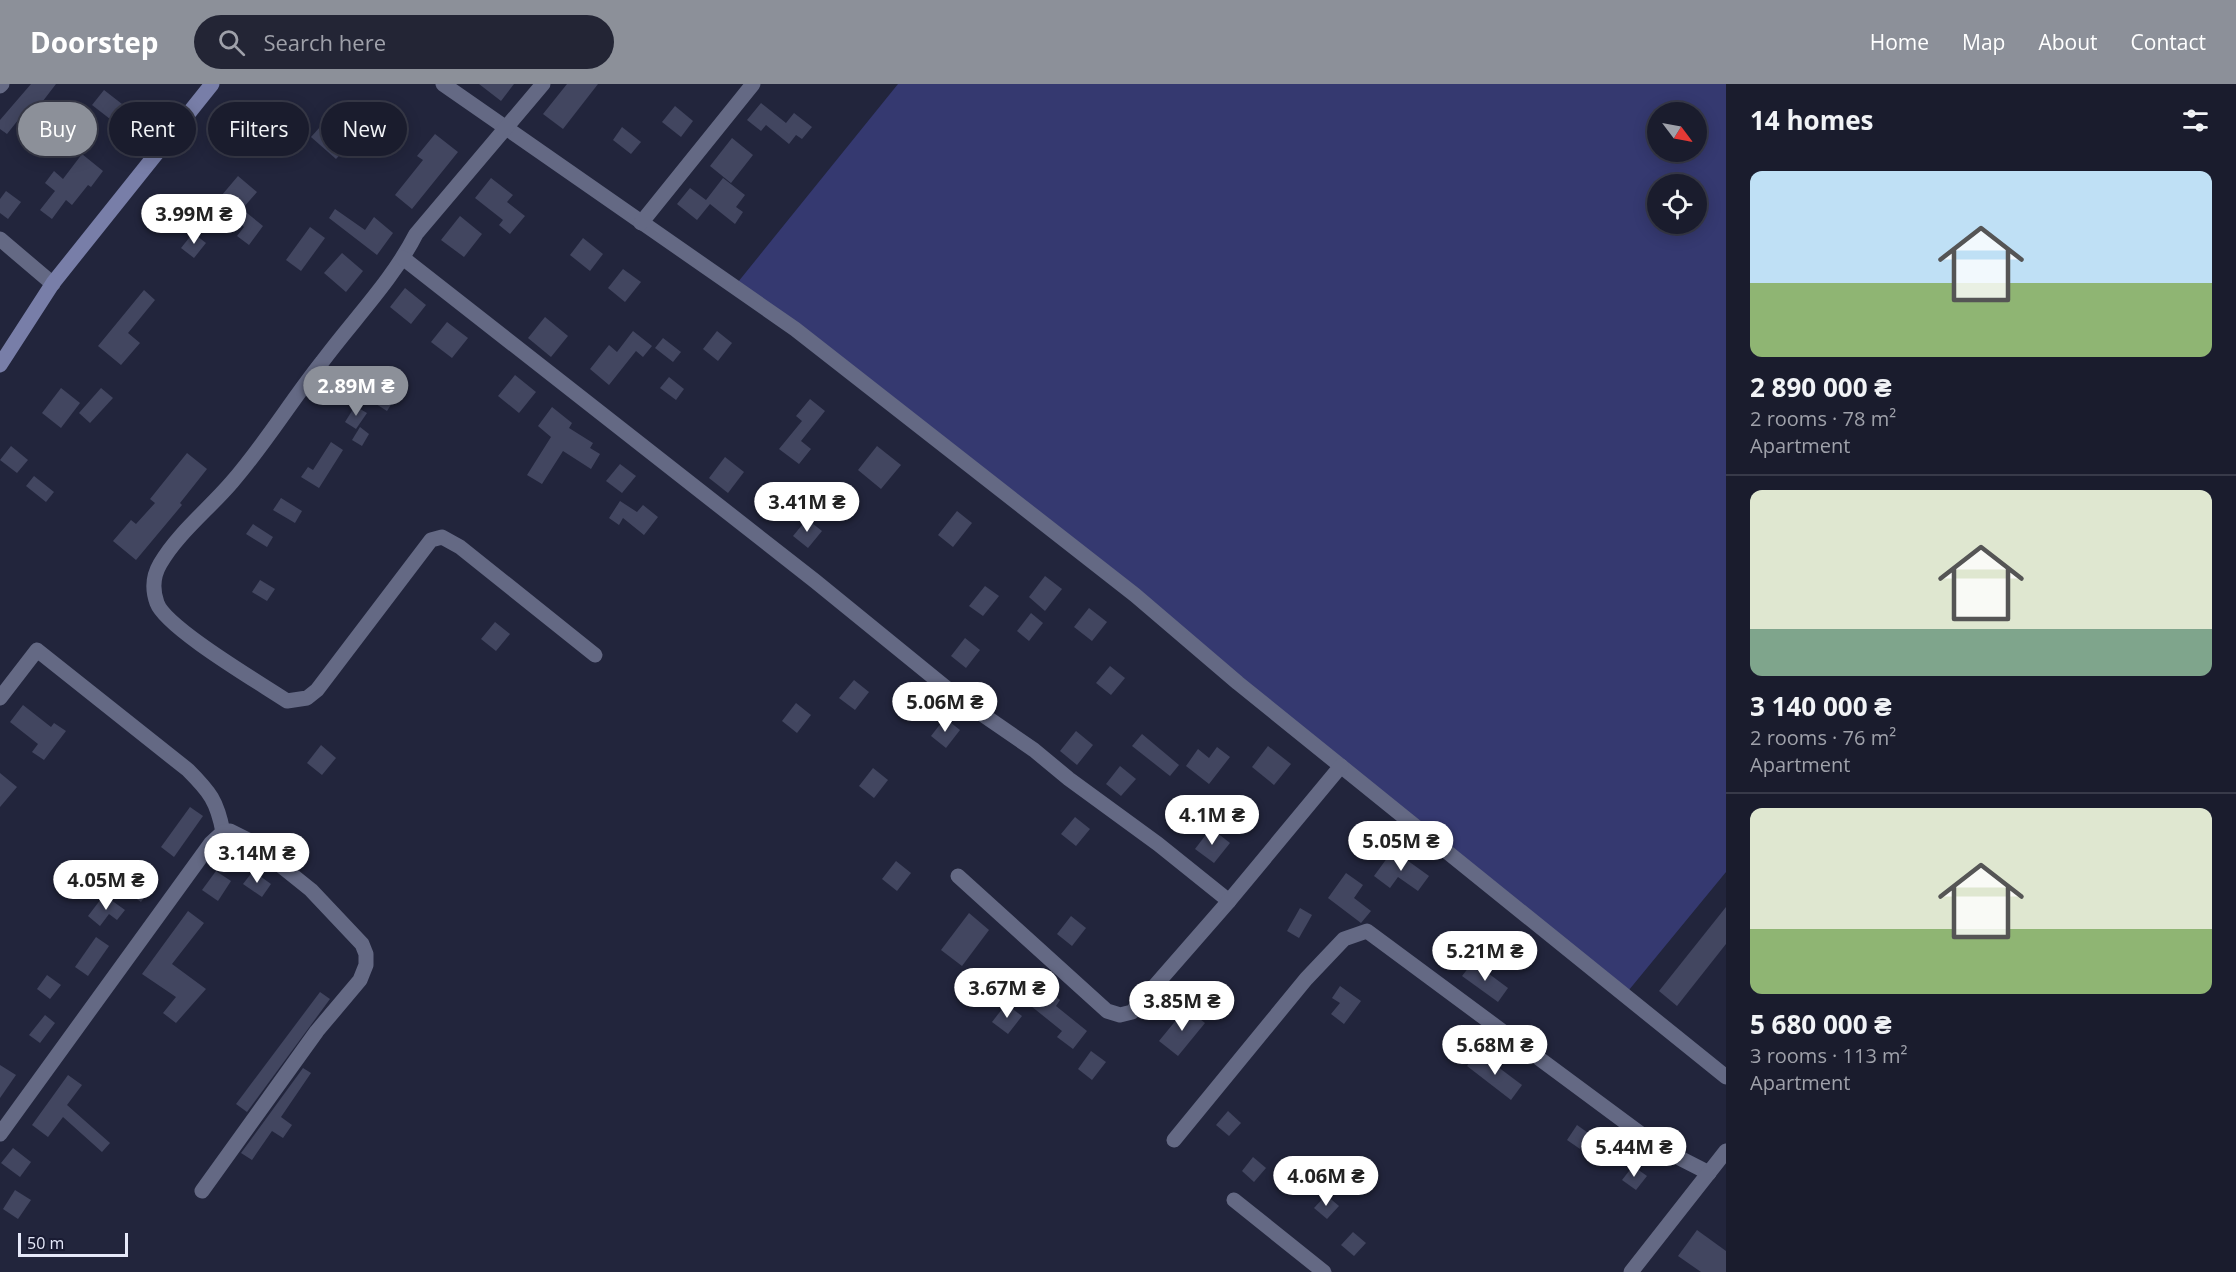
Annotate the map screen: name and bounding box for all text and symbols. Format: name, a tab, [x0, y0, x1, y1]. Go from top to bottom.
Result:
search box	[194, 15, 614, 69]
text: Doorstep	[30, 23, 158, 61]
icon: search	[215, 26, 248, 59]
text: Search here	[263, 27, 386, 57]
text: Home	[1870, 28, 1929, 56]
text: Map	[1962, 28, 2005, 56]
text: About	[2038, 28, 2098, 56]
text: Contact	[2131, 28, 2206, 56]
chip: Buy	[18, 102, 97, 156]
chip: Rent	[109, 102, 196, 156]
chip: Filters	[208, 102, 309, 156]
chip: New	[321, 102, 407, 156]
north arrow	[1647, 102, 1707, 162]
map controls	[1647, 102, 1707, 234]
text: 14 homes	[1750, 102, 1874, 138]
icon: filters	[2179, 104, 2212, 137]
button: locate	[1647, 174, 1707, 234]
pin: 3.99M ₴	[139, 194, 249, 245]
text: 3.99M ₴	[155, 200, 233, 227]
icon: home	[1927, 210, 2035, 318]
pin: 2.89M ₴	[301, 366, 411, 417]
text: 2 890 000 ₴	[1750, 369, 1892, 405]
text: 2.89M ₴	[317, 372, 395, 399]
text: 2 rooms · 78 m²	[1750, 405, 1896, 432]
text: Apartment	[1750, 432, 1850, 459]
pin: 3.41M ₴	[752, 482, 862, 533]
text: 3.41M ₴	[768, 488, 846, 515]
icon: home	[1927, 529, 2035, 637]
pin: 5.06M ₴	[890, 682, 1000, 733]
text: 5.06M ₴	[906, 688, 984, 715]
text: 3 140 000 ₴	[1750, 688, 1892, 724]
text: 2 rooms · 76 m²	[1750, 724, 1896, 751]
text: Apartment	[1750, 751, 1850, 778]
pin: 4.1M ₴	[1163, 795, 1261, 846]
text: 4.1M ₴	[1179, 801, 1245, 828]
pin: 5.05M ₴	[1346, 821, 1456, 872]
text: 5.05M ₴	[1362, 827, 1440, 854]
pin: 3.14M ₴	[202, 833, 312, 884]
text: 3.14M ₴	[218, 839, 296, 866]
icon: home	[1927, 847, 2035, 955]
pin: 4.05M ₴	[51, 860, 161, 911]
text: 4.05M ₴	[67, 866, 145, 893]
pin: 5.21M ₴	[1430, 931, 1540, 982]
text: 5.21M ₴	[1446, 937, 1524, 964]
pin: 3.67M ₴	[952, 968, 1062, 1019]
text: 3.67M ₴	[968, 974, 1046, 1001]
pin: 3.85M ₴	[1127, 981, 1237, 1032]
text: 3.85M ₴	[1143, 987, 1221, 1014]
text: 5 680 000 ₴	[1750, 1006, 1892, 1042]
pin: 5.68M ₴	[1440, 1025, 1550, 1076]
text: 5.68M ₴	[1456, 1031, 1534, 1058]
text: 3 rooms · 113 m²	[1750, 1042, 1908, 1069]
text: Apartment	[1750, 1069, 1850, 1096]
pin: 5.44M ₴	[1579, 1127, 1689, 1178]
text: 5.44M ₴	[1595, 1133, 1673, 1160]
pin: 4.06M ₴	[1271, 1156, 1381, 1207]
text: 4.06M ₴	[1287, 1162, 1365, 1189]
scale bar	[18, 1230, 128, 1258]
text: 50 m	[27, 1232, 64, 1254]

